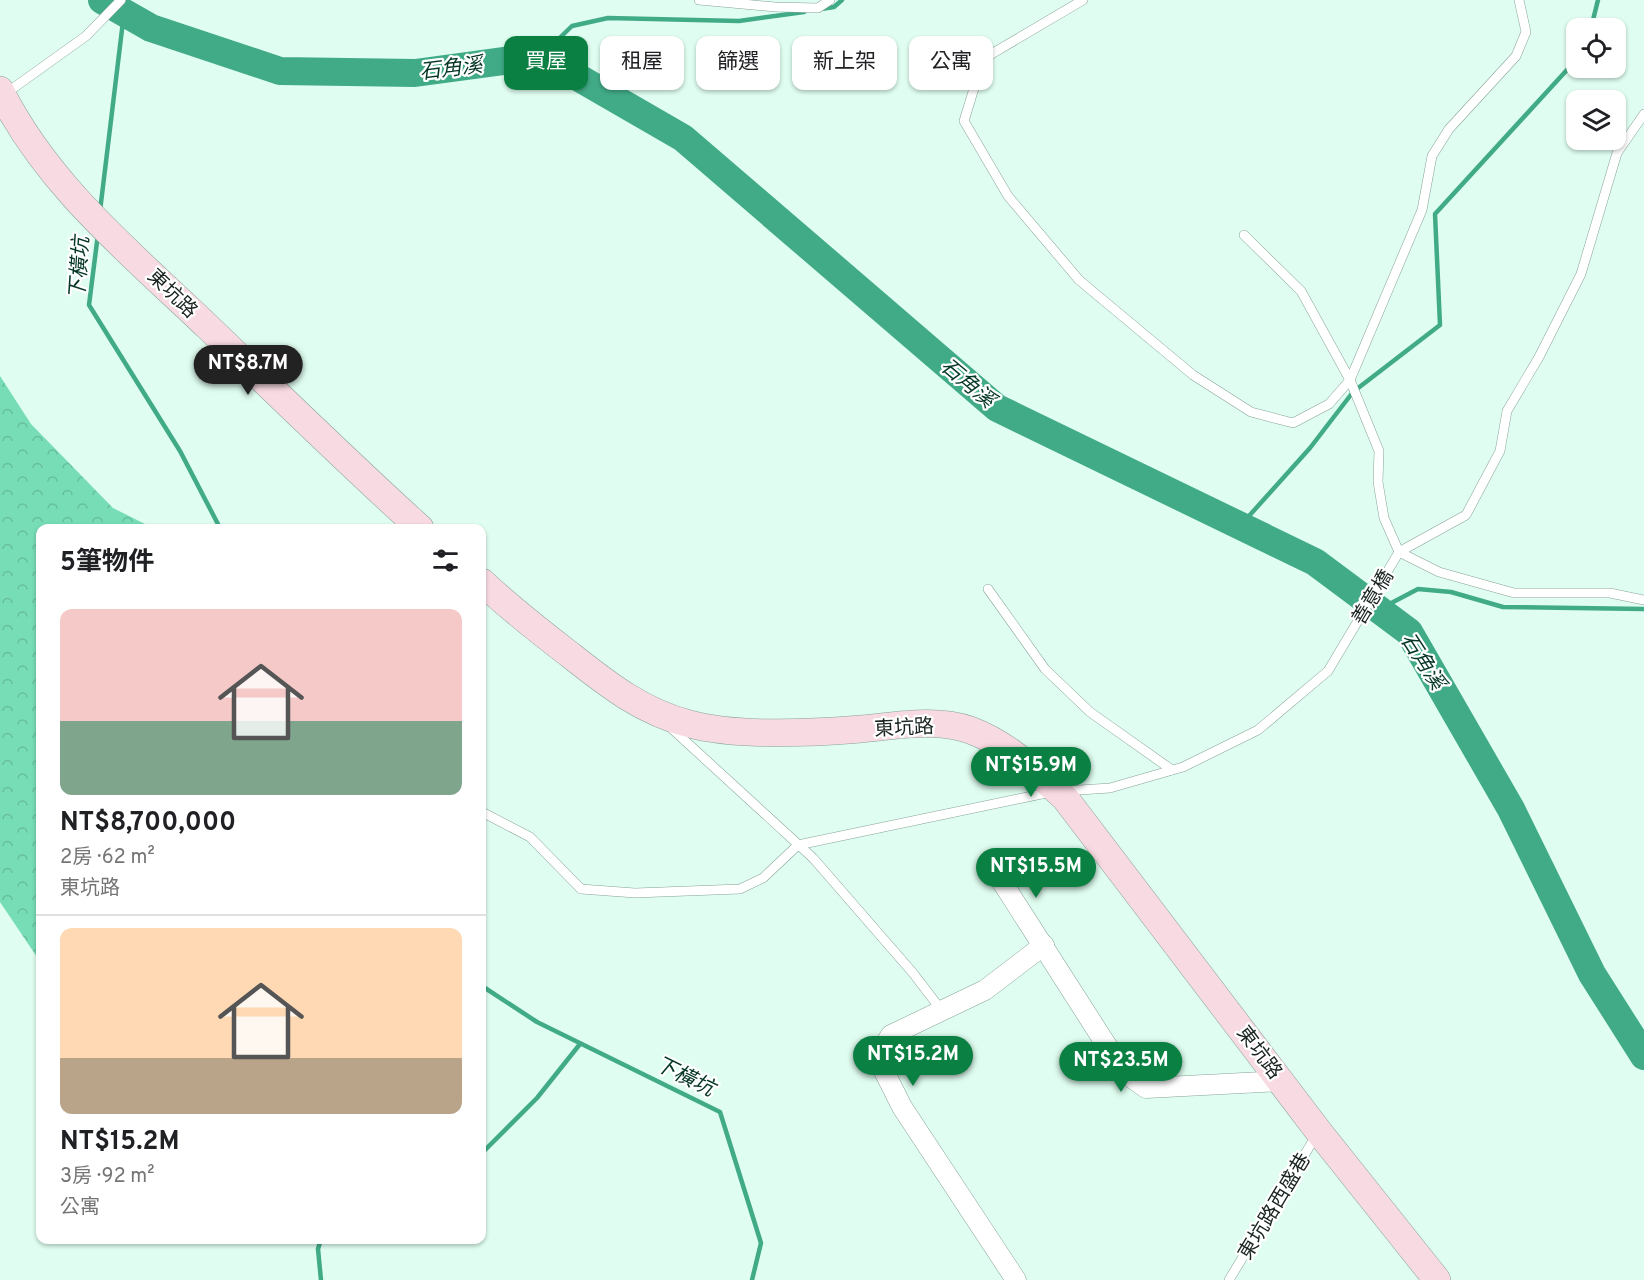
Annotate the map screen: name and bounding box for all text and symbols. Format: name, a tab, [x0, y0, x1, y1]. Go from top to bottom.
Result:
map controls	[1566, 18, 1626, 150]
button: locate	[1566, 18, 1626, 78]
chip: 買屋	[504, 36, 588, 90]
chip: 租屋	[600, 36, 684, 90]
chip: 篩選	[696, 36, 780, 90]
chip: 新上架	[792, 36, 897, 90]
chip: 公寓	[909, 36, 993, 90]
water label: 石角溪	[418, 52, 487, 87]
button: layers	[1566, 90, 1626, 150]
water label: 下橫坑	[65, 233, 96, 300]
street label: 東坑路	[141, 264, 202, 325]
pin: NT$8.7M	[193, 345, 303, 396]
text: NT$8.7M	[208, 351, 288, 377]
water label: 石角溪	[934, 354, 1002, 417]
icon: filters	[429, 544, 462, 577]
text: 5筆物件	[60, 547, 154, 580]
street label: 善意橋	[1347, 566, 1400, 630]
water label: 石角溪	[1393, 628, 1452, 698]
icon: home	[207, 648, 315, 756]
street label: 東坑路	[873, 714, 935, 744]
pin: NT$15.9M	[969, 747, 1093, 798]
text: NT$15.9M	[985, 753, 1077, 779]
text: NT$8,700,000	[60, 807, 236, 840]
text: 2房 · 62 m²	[60, 845, 155, 871]
pin: NT$15.5M	[974, 848, 1098, 899]
text: NT$15.5M	[990, 854, 1082, 880]
text: 東坑路	[60, 876, 120, 902]
icon: home	[207, 967, 315, 1075]
street label: 東坑路	[1230, 1021, 1287, 1085]
pin: NT$15.2M	[851, 1036, 975, 1087]
text: NT$15.2M	[867, 1042, 959, 1068]
pin: NT$23.5M	[1059, 1042, 1183, 1093]
text: NT$23.5M	[1073, 1048, 1169, 1074]
water label: 下橫坑	[650, 1051, 721, 1105]
text: NT$15.2M	[60, 1126, 180, 1159]
street label: 東坑路西盛巷	[1234, 1149, 1318, 1265]
text: 3房 · 92 m²	[60, 1164, 155, 1190]
text: 公寓	[60, 1195, 100, 1221]

